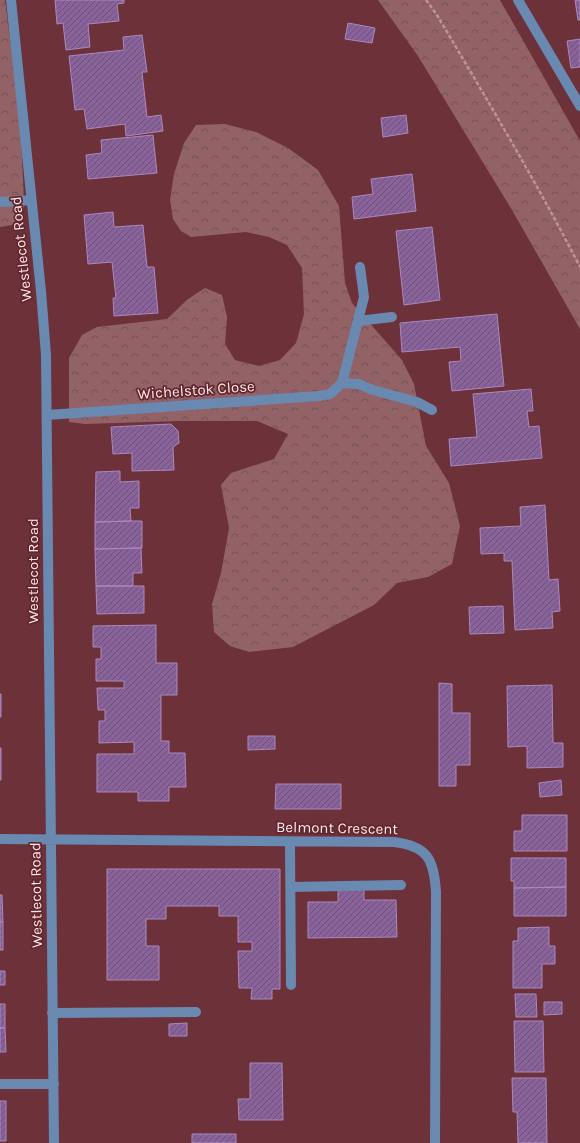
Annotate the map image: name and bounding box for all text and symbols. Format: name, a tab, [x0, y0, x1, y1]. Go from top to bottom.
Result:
street label: Westlecot Road	[7, 195, 35, 303]
street label: Wichelstok Close	[137, 377, 255, 403]
street label: Westlecot Road	[24, 518, 42, 624]
street label: Belmont Crescent	[276, 818, 399, 838]
street label: Westlecot Road	[26, 842, 46, 948]

